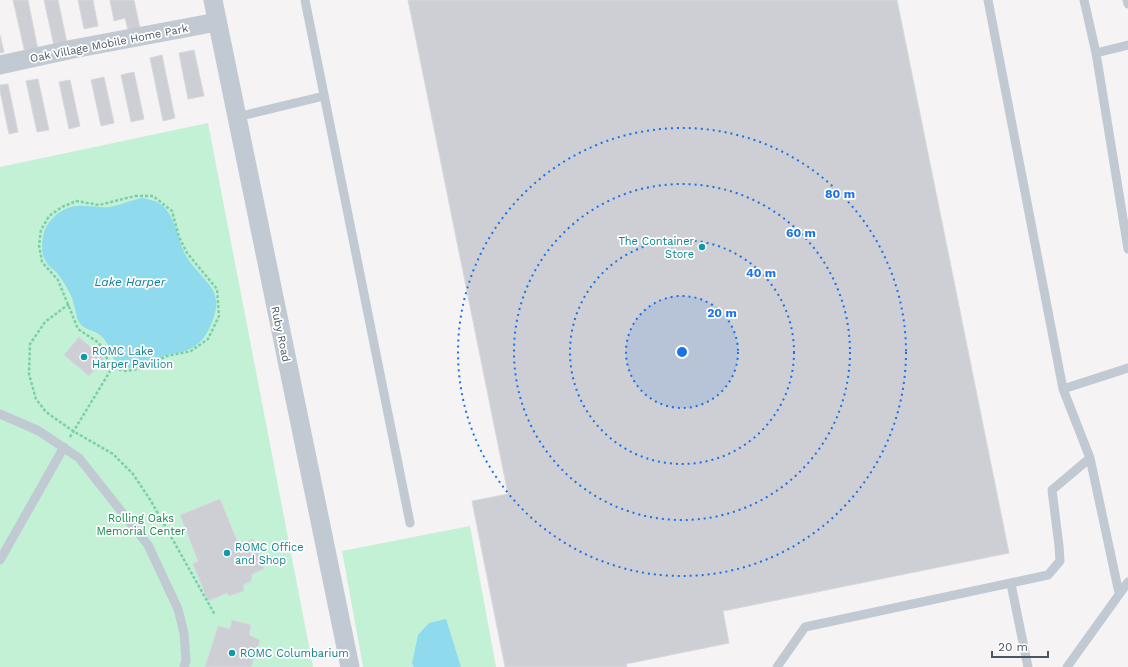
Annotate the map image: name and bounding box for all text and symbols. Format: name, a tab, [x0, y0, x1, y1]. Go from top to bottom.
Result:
street label: Oak Village Mobile Home Park	[29, 22, 189, 65]
text: 80 m	[825, 187, 855, 201]
text: 60 m	[786, 226, 816, 240]
place label: The Container Store	[618, 235, 695, 261]
marker: The Container Store	[697, 242, 707, 252]
text: 40 m	[746, 266, 776, 280]
water label: Lake Harper	[95, 275, 167, 289]
street label: Ruby Road	[268, 305, 293, 363]
text: 20 m	[707, 306, 737, 320]
place label: ROMC Lake Harper Pavilion	[92, 345, 173, 371]
centre of rings	[675, 345, 689, 359]
marker: ROMC Lake Harper Pavilion	[79, 352, 89, 362]
park label: Rolling Oaks Memorial Center	[96, 512, 186, 538]
place label: ROMC Office and Shop	[235, 541, 303, 567]
marker: ROMC Office and Shop	[222, 548, 232, 558]
scale bar	[992, 633, 1048, 659]
text: 20 m	[998, 640, 1028, 654]
place label: ROMC Columbarium	[240, 647, 349, 660]
marker: ROMC Columbarium	[227, 648, 237, 658]

